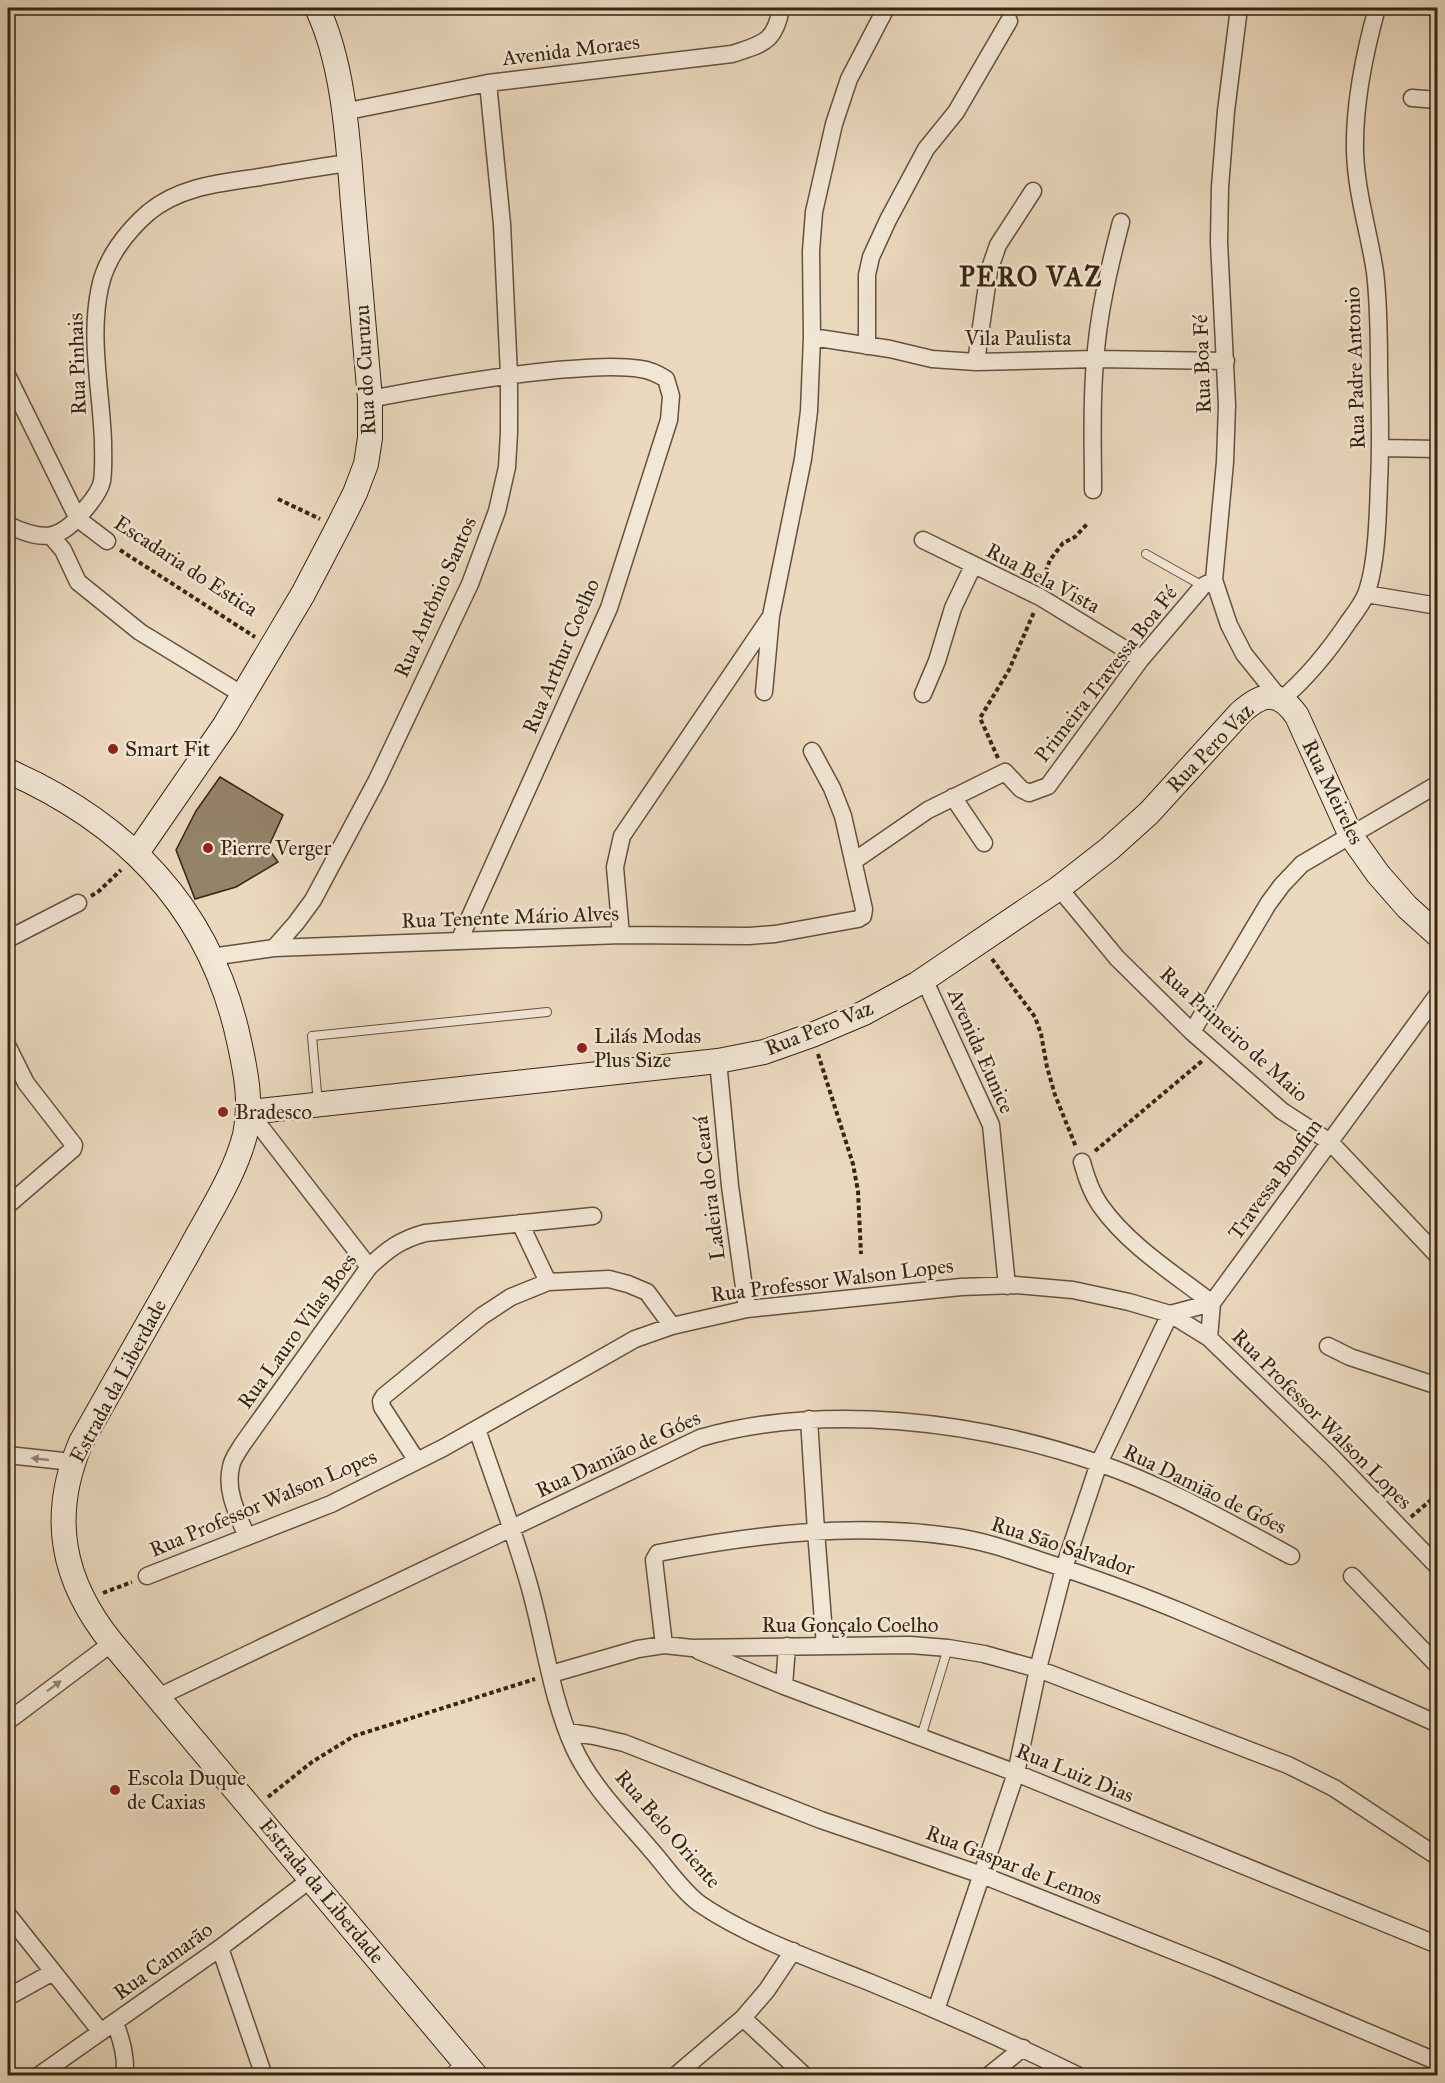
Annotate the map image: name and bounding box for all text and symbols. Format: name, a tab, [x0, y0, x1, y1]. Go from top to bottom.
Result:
street label: Avenida Moraes	[500, 29, 641, 71]
district label: PERO VAZ	[959, 260, 1103, 293]
street label: Rua Padre Antonio	[1339, 286, 1371, 450]
street label: Rua do Curuzu	[349, 304, 381, 436]
street label: Rua Pinhais	[62, 312, 92, 416]
street label: Rua Boa Fé	[1187, 314, 1217, 414]
street label: Vila Paulista	[964, 325, 1071, 351]
street label: Escadaria do Estica	[109, 510, 263, 622]
street label: Rua Antônio Santos	[388, 513, 482, 681]
street label: Rua Bela Vista	[982, 537, 1104, 619]
street label: Rua Arthur Coelho	[517, 574, 605, 737]
street label: Primeira Travessa Boa Fé	[1029, 580, 1183, 767]
street label: Rua Pero Vaz	[1161, 698, 1259, 798]
street label: Rua Meireles	[1296, 735, 1370, 849]
place label: Smart Fit	[125, 736, 211, 762]
marker: Smart Fit	[106, 742, 120, 756]
place label: Pierre Verger	[220, 835, 332, 861]
marker: Pierre Verger	[201, 841, 215, 855]
street label: Rua Tenente Mário Alves	[401, 900, 619, 934]
street label: Rua Primeiro de Maio	[1154, 961, 1314, 1108]
street label: Avenida Eunice	[942, 984, 1020, 1118]
street label: Rua Pero Vaz	[761, 994, 877, 1061]
place label: Lilás Modas Plus Size	[594, 1023, 701, 1073]
marker: Lilás Modas Plus Size	[575, 1041, 589, 1055]
place label: Bradesco	[235, 1099, 312, 1125]
marker: Bradesco	[216, 1105, 230, 1119]
street label: Travessa Bonfim	[1222, 1113, 1328, 1245]
street label: Ladeira do Ceará	[687, 1114, 731, 1262]
street label: Rua Lauro Vilas Boes	[232, 1248, 362, 1414]
street label: Rua Professor Walson Lopes	[709, 1252, 955, 1308]
street label: Estrada da Liberdade	[64, 1295, 172, 1467]
street label: Rua Professor Walson Lopes	[1226, 1323, 1418, 1515]
street label: Rua Damião de Góes	[532, 1405, 704, 1503]
street label: Rua Damião de Góes	[1119, 1438, 1291, 1540]
street label: Rua Professor Walson Lopes	[145, 1443, 381, 1563]
one-way arrow	[30, 1454, 49, 1464]
street label: Rua São Salvador	[988, 1510, 1138, 1582]
street label: Rua Gonçalo Coelho	[761, 1612, 939, 1638]
one-way arrow	[46, 1680, 62, 1692]
street label: Rua Luiz Dias	[1012, 1738, 1138, 1808]
street label: Rua Belo Oriente	[610, 1764, 727, 1894]
place label: Escola Duque de Caxias	[127, 1765, 246, 1815]
marker: Escola Duque de Caxias	[108, 1783, 122, 1797]
street label: Estrada da Liberdade	[254, 1813, 390, 1969]
street label: Rua Gaspar de Lemos	[922, 1819, 1106, 1911]
street label: Rua Camarão	[108, 1916, 218, 2006]

